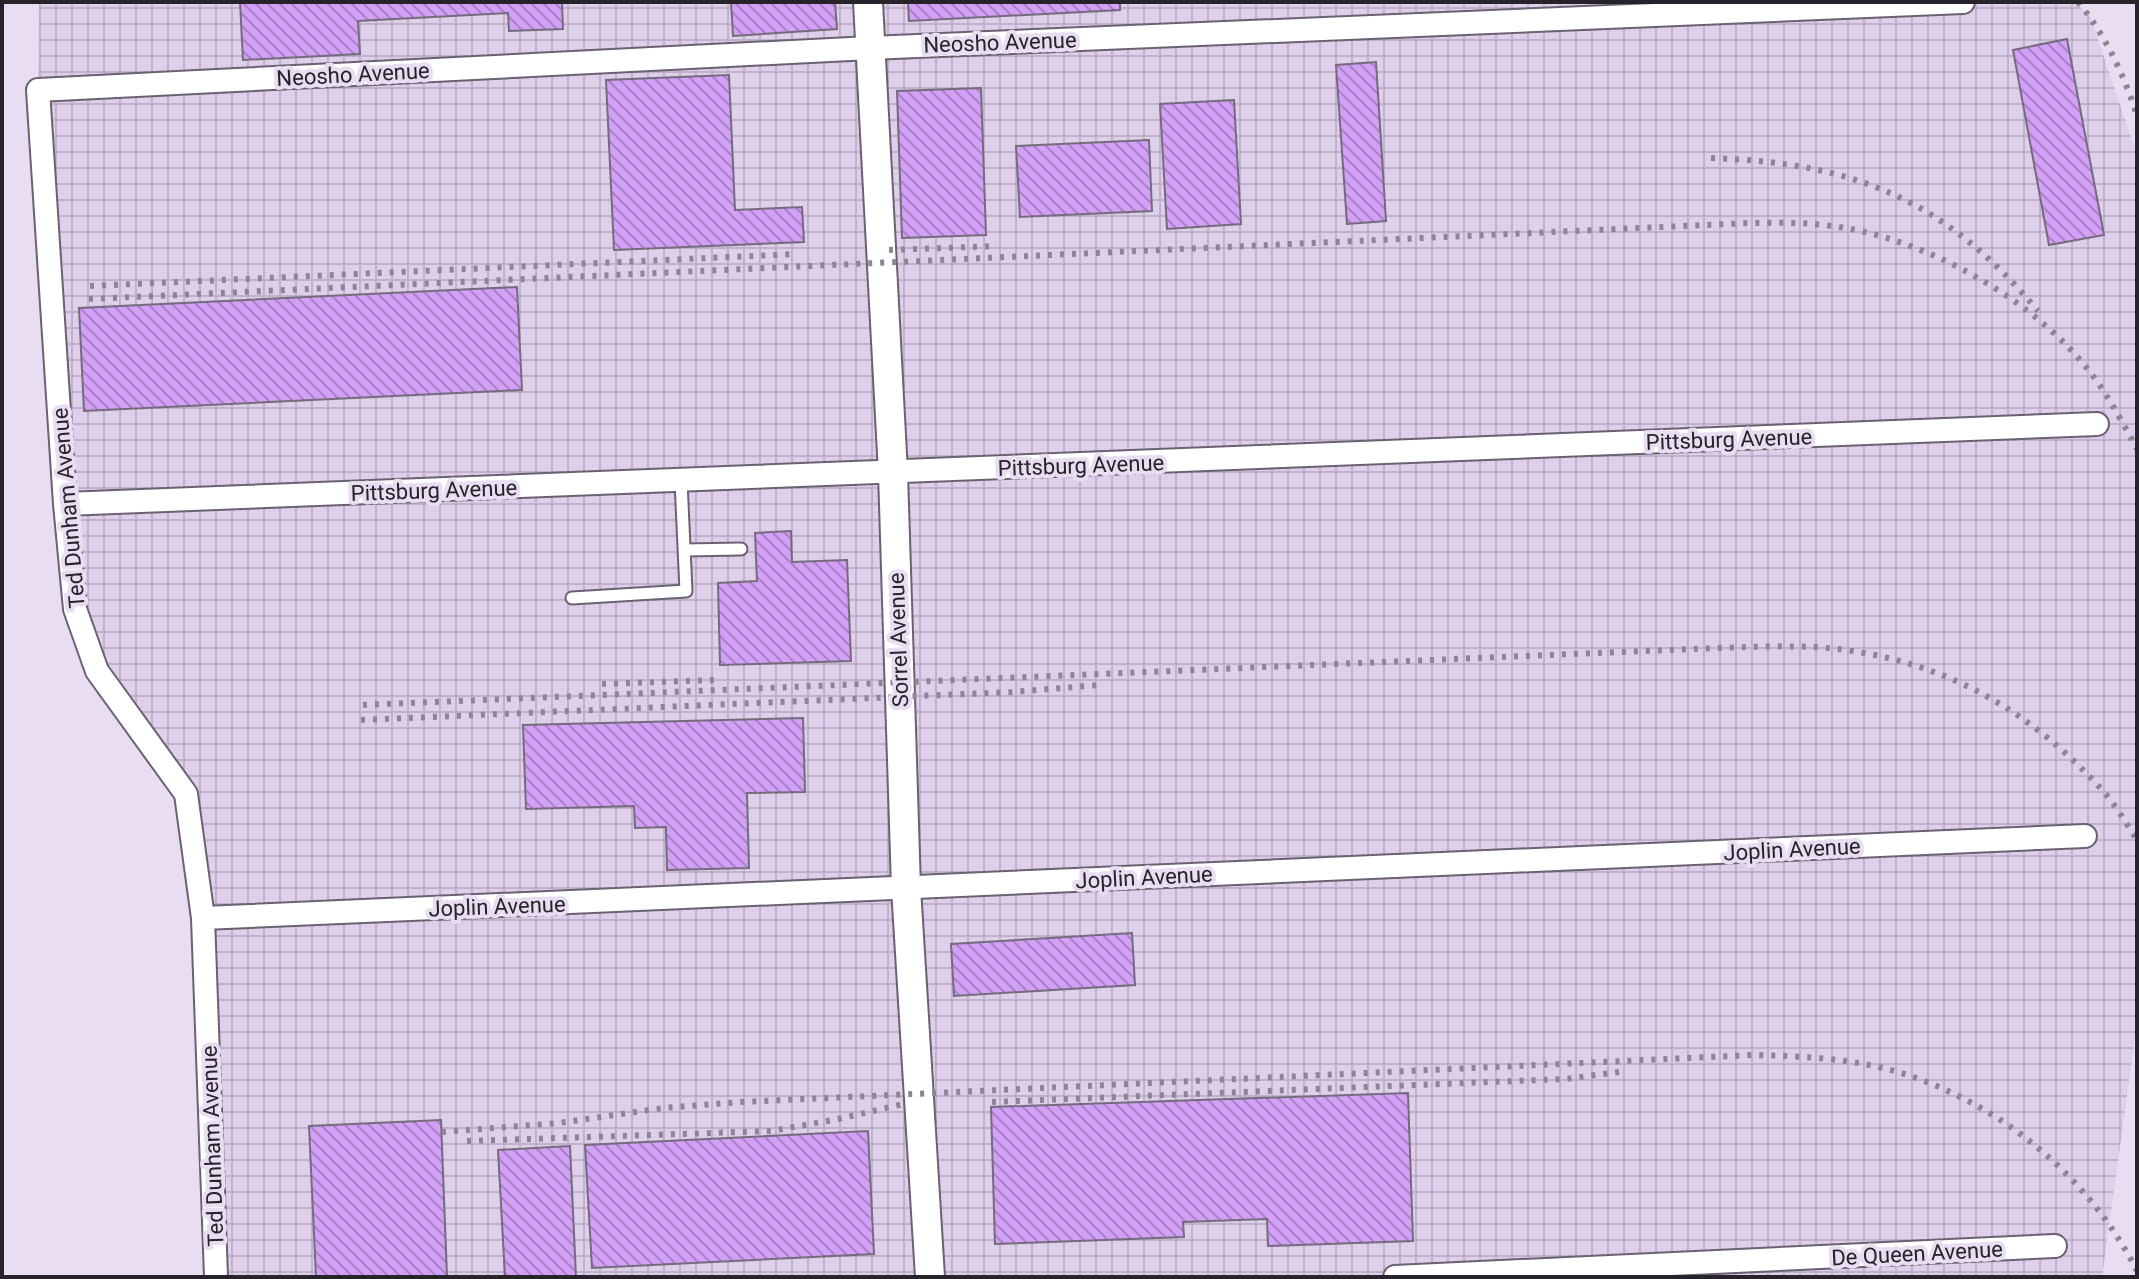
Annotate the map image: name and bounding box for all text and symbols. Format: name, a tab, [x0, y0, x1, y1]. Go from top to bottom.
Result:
street label: Neosho Avenue	[923, 27, 1077, 58]
street label: Neosho Avenue	[276, 58, 430, 91]
street label: Ted Dunham Avenue	[47, 407, 90, 609]
street label: Pittsburg Avenue	[1645, 424, 1813, 455]
street label: Pittsburg Avenue	[997, 450, 1165, 481]
street label: Pittsburg Avenue	[350, 475, 518, 506]
street label: Sorrel Avenue	[884, 572, 913, 708]
street label: Joplin Avenue	[1723, 833, 1861, 866]
street label: Joplin Avenue	[1075, 861, 1213, 894]
street label: Joplin Avenue	[428, 892, 566, 921]
street label: Ted Dunham Avenue	[196, 1045, 229, 1247]
street label: De Queen Avenue	[1831, 1237, 2003, 1270]

